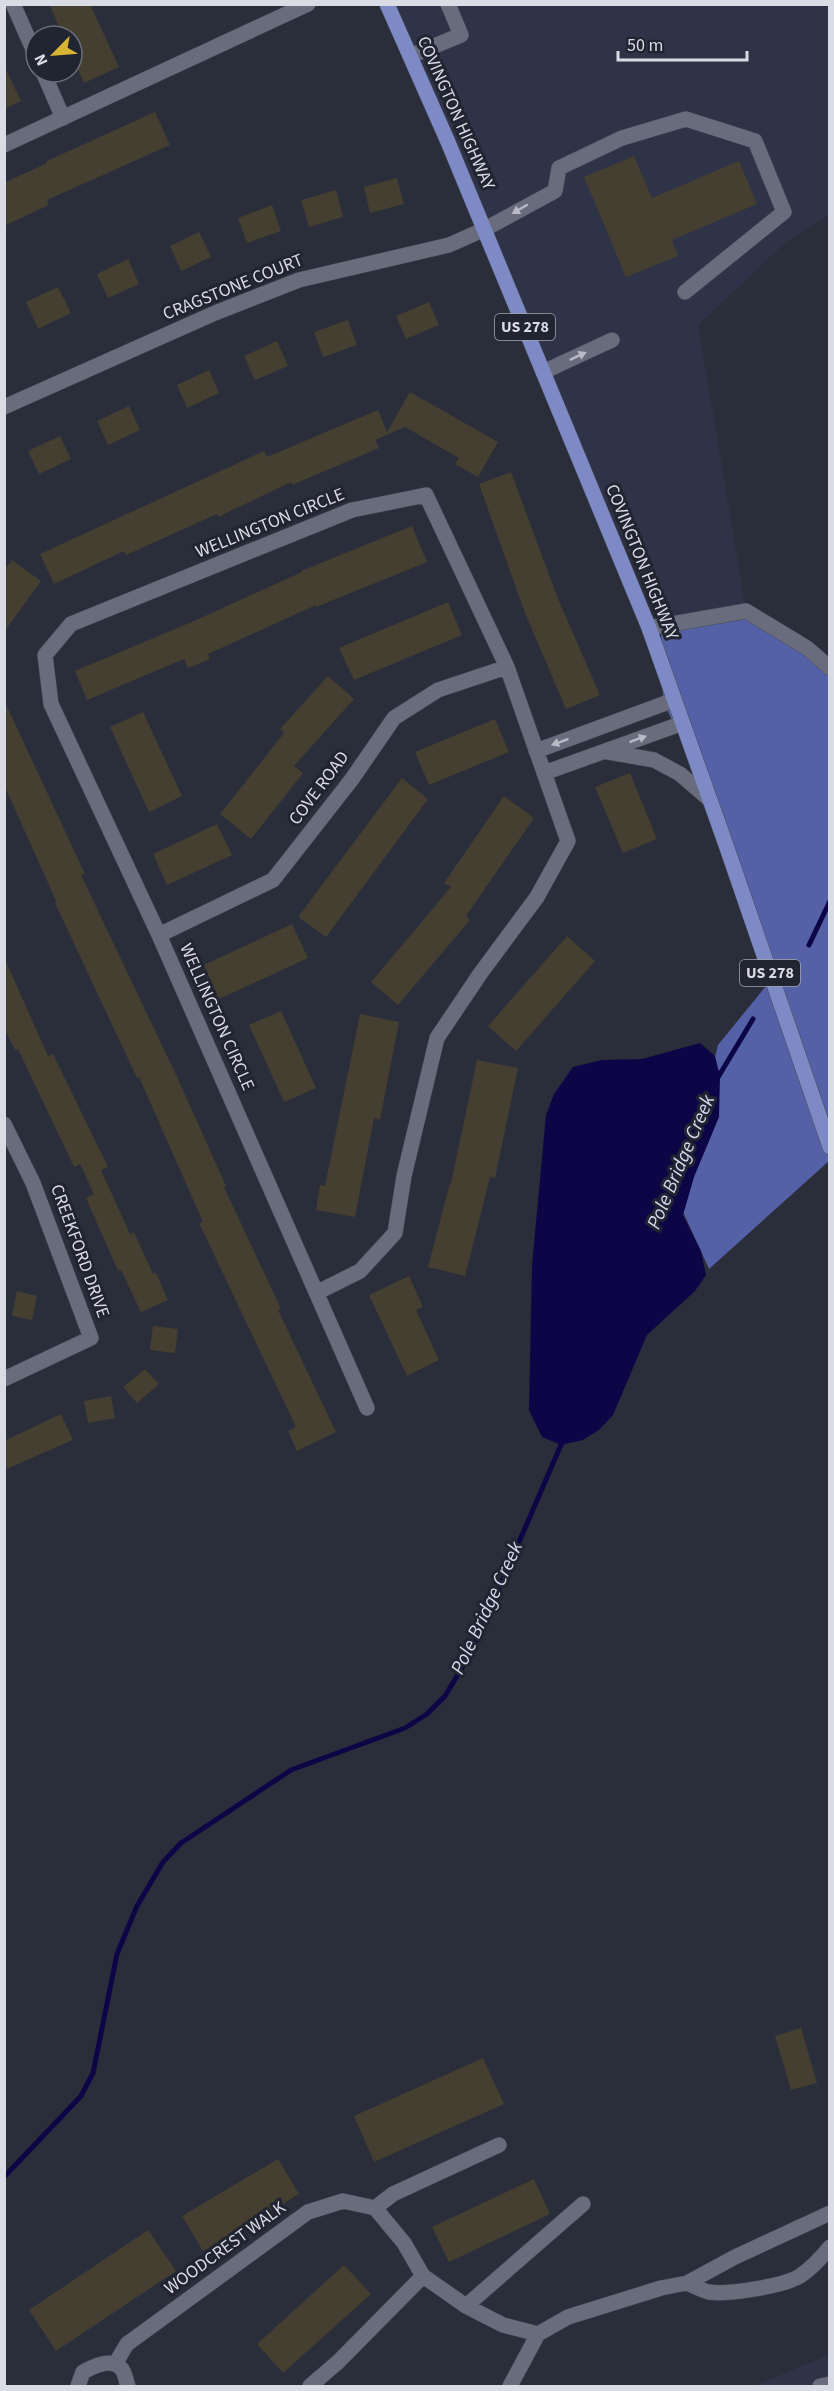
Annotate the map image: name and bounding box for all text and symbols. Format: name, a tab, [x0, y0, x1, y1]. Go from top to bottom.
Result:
north arrow	[24, 24, 84, 84]
scale bar	[618, 24, 747, 62]
street label: COVINGTON HIGHWAY	[411, 32, 501, 194]
text: 50 m	[627, 33, 663, 58]
text: N	[29, 50, 54, 69]
one-way arrow	[511, 204, 528, 214]
street label: CRAGSTONE COURT	[159, 247, 307, 327]
road number: US 278	[495, 314, 555, 340]
one-way arrow	[569, 351, 587, 360]
street label: COVINGTON HIGHWAY	[599, 480, 685, 644]
street label: WELLINGTON CIRCLE	[192, 482, 348, 564]
one-way arrow	[629, 734, 647, 744]
one-way arrow	[551, 738, 569, 747]
street label: COVE ROAD	[283, 746, 355, 830]
street label: WELLINGTON CIRCLE	[173, 940, 261, 1094]
road number: US 278	[740, 960, 800, 986]
water label: Pole Bridge Creek	[640, 1090, 722, 1234]
street label: CREEKFORD DRIVE	[44, 1181, 116, 1321]
water label: Pole Bridge Creek	[444, 1537, 530, 1679]
street label: WOODCREST WALK	[159, 2195, 291, 2301]

